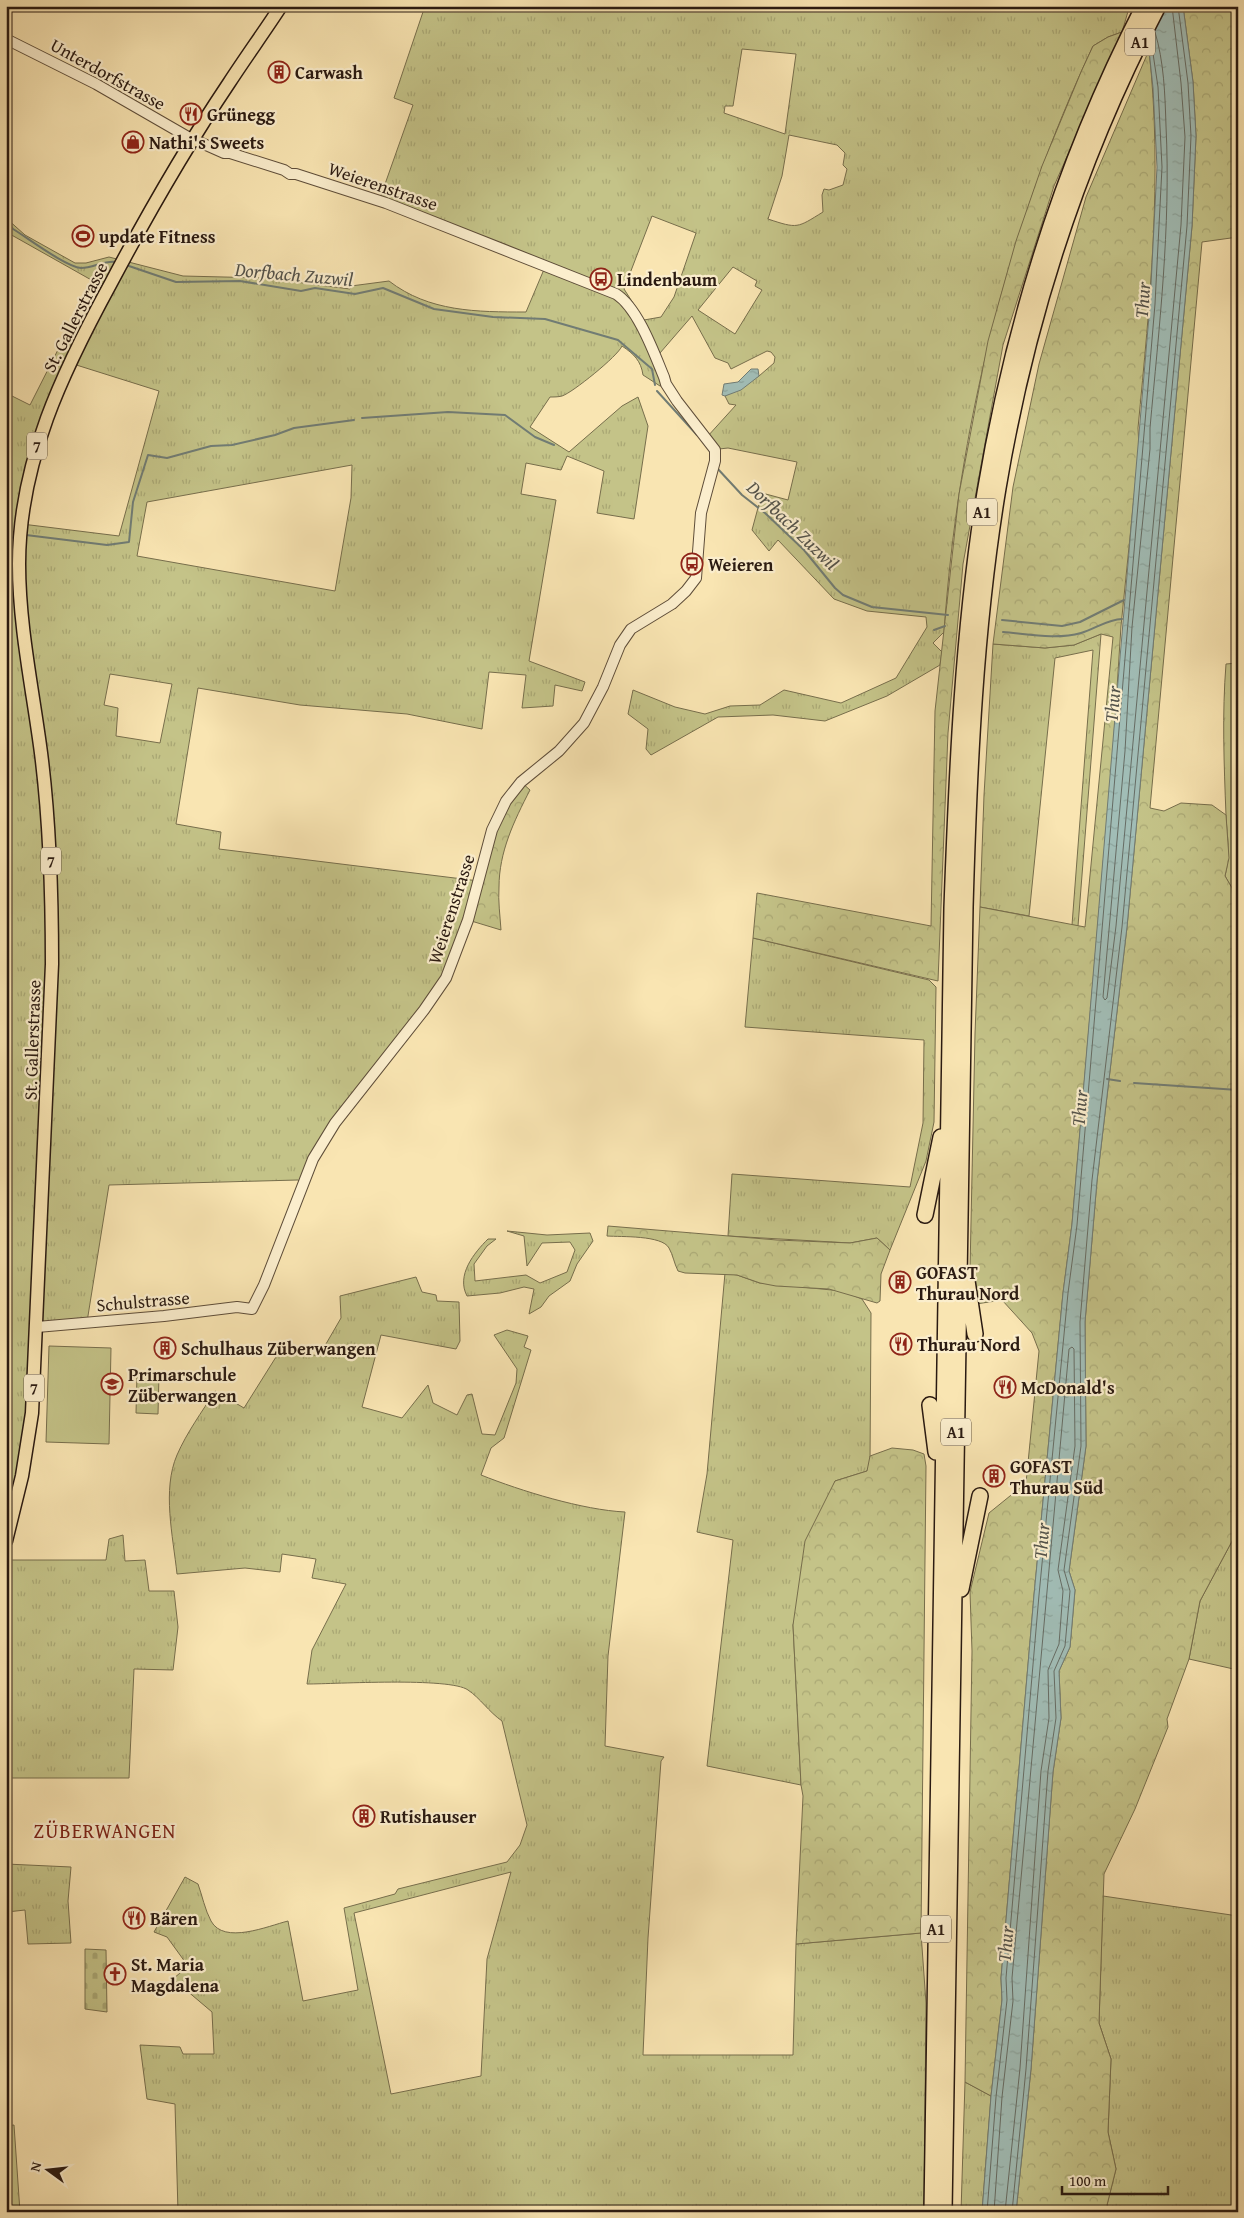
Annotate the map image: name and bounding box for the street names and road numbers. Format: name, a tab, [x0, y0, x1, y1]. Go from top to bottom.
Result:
road number: A1	[1125, 28, 1155, 56]
street label: Unterdorfstrasse	[45, 31, 171, 117]
street label: Weierenstrasse	[325, 155, 441, 217]
street label: St. Gallerstrasse	[36, 257, 114, 377]
road number: 7	[27, 432, 47, 460]
road number: A1	[967, 498, 997, 526]
road number: 7	[41, 848, 61, 874]
street label: Weierenstrasse	[421, 851, 481, 967]
street label: St. Gallerstrasse	[16, 979, 48, 1101]
street label: Schulstrasse	[95, 1283, 191, 1319]
road number: 7	[24, 1375, 44, 1402]
road number: A1	[941, 1418, 971, 1445]
road number: A1	[921, 1916, 951, 1942]

